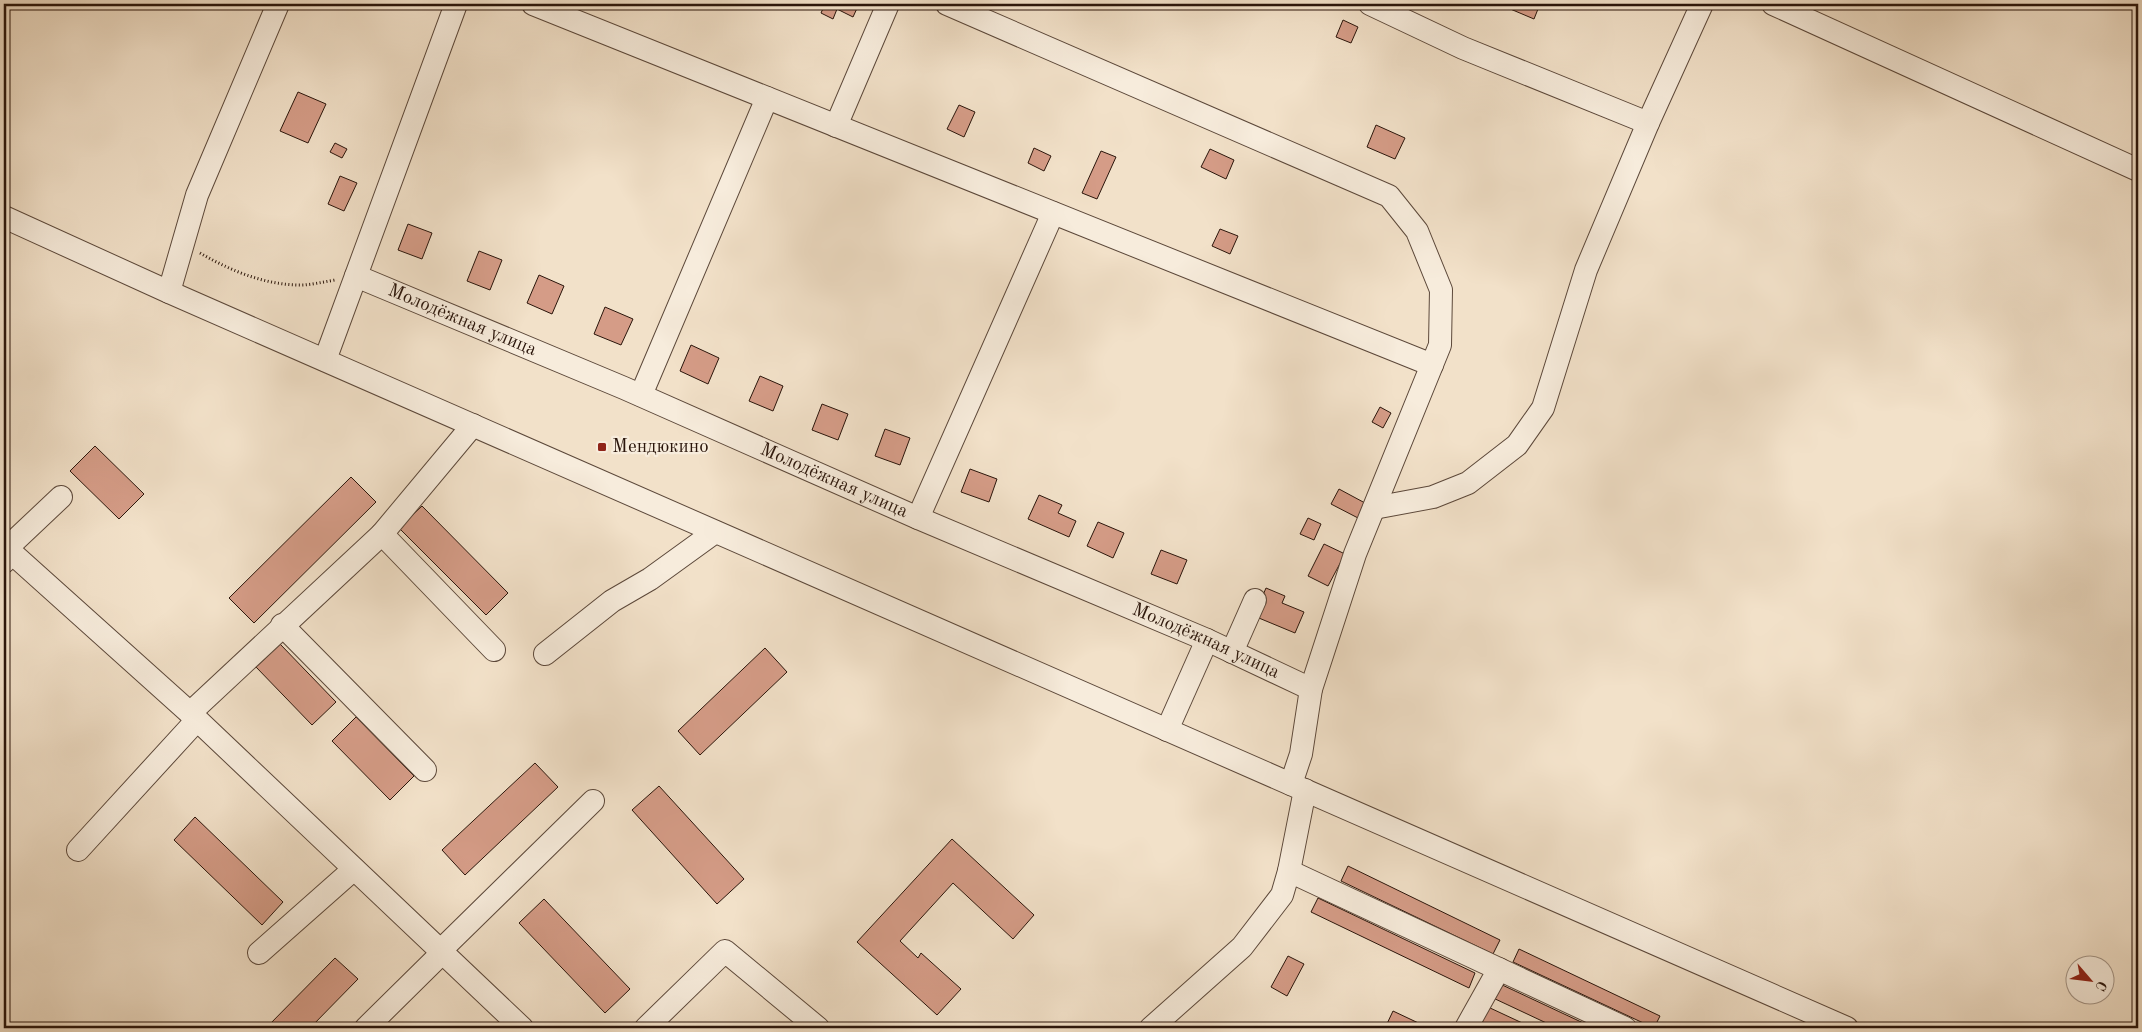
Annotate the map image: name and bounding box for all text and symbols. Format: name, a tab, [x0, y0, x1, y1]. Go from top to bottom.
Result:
street label: Молодёжная улица	[385, 281, 540, 360]
place label: Мендюкино	[612, 438, 709, 457]
street label: Молодёжная улица	[757, 440, 911, 522]
marker: Мендюкино	[596, 441, 608, 453]
street label: Молодёжная улица	[1129, 600, 1283, 683]
north arrow	[2064, 954, 2114, 1004]
text: С	[2092, 978, 2109, 993]

